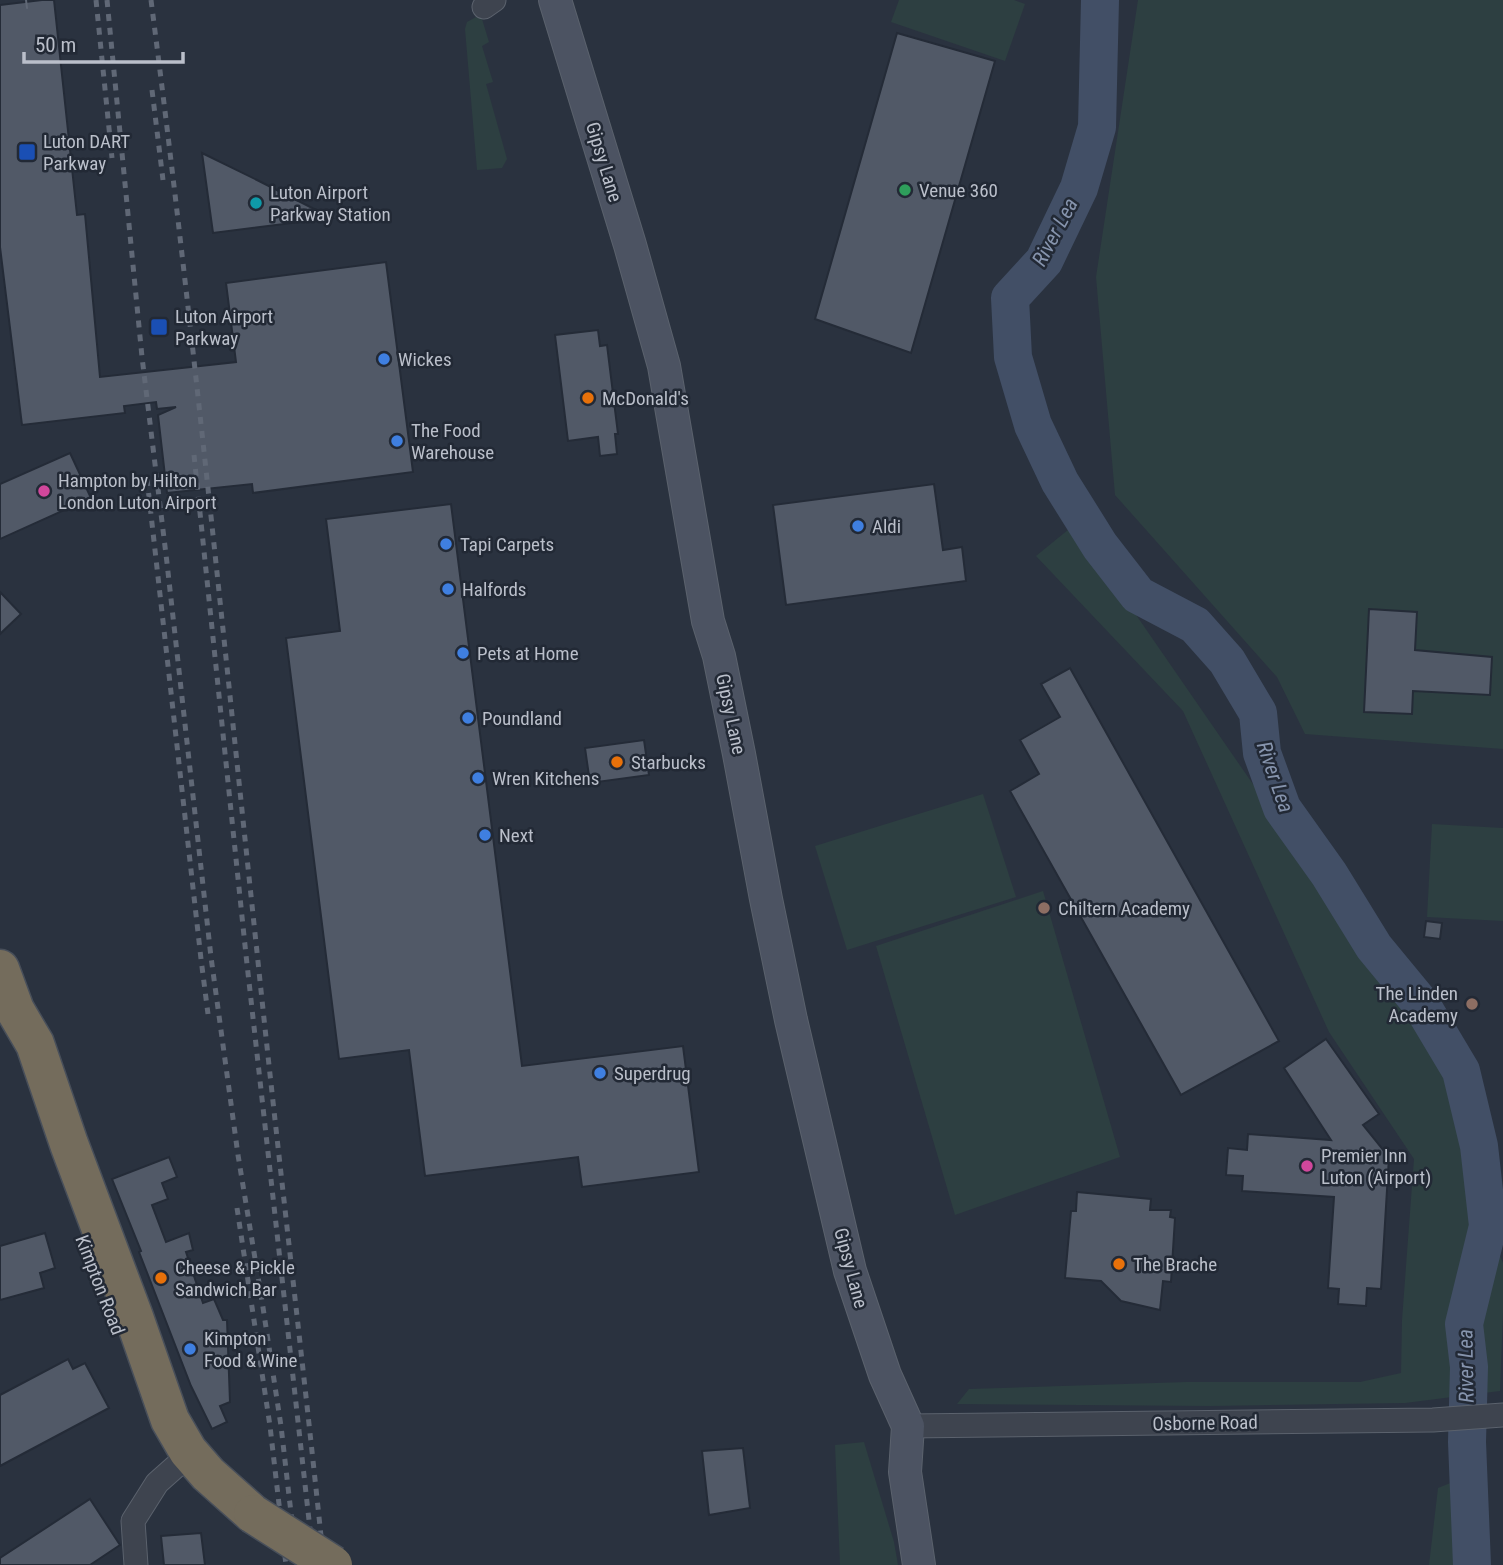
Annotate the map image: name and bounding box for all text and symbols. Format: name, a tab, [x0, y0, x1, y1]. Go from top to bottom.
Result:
scale bar	[24, 21, 184, 65]
text: 50 m	[35, 33, 76, 57]
street label: Gipsy Lane	[581, 119, 627, 205]
place label: Luton DART Parkway	[43, 130, 130, 175]
marker: Luton DART Parkway	[17, 142, 37, 162]
place label: Venue 360	[919, 179, 998, 202]
place label: Luton Airport Parkway Station	[270, 181, 391, 226]
marker: Venue 360	[897, 182, 913, 198]
water label: River Lea	[1027, 194, 1083, 270]
marker: Luton Airport Parkway Station	[248, 195, 264, 211]
place label: Luton Airport Parkway	[175, 305, 273, 350]
marker: Luton Airport Parkway	[149, 317, 169, 337]
place label: Wickes	[398, 348, 452, 371]
marker: Wickes	[376, 351, 392, 367]
place label: McDonald's	[602, 387, 689, 410]
marker: McDonald's	[580, 390, 596, 406]
place label: The Food Warehouse	[411, 419, 494, 464]
marker: The Food Warehouse	[389, 433, 405, 449]
place label: Hampton by Hilton London Luton Airport	[58, 469, 217, 514]
marker: Hampton by Hilton London Luton Airport	[36, 483, 52, 499]
place label: Aldi	[872, 515, 901, 538]
marker: Aldi	[850, 518, 866, 534]
place label: Tapi Carpets	[460, 533, 554, 556]
marker: Tapi Carpets	[438, 536, 454, 552]
place label: Halfords	[462, 578, 527, 601]
marker: Halfords	[440, 581, 456, 597]
place label: Pets at Home	[477, 642, 579, 665]
marker: Pets at Home	[455, 645, 471, 661]
street label: Gipsy Lane	[711, 671, 751, 757]
place label: Poundland	[482, 707, 562, 730]
marker: Poundland	[460, 710, 476, 726]
water label: River Lea	[1252, 738, 1298, 816]
place label: Starbucks	[631, 751, 706, 774]
marker: Starbucks	[609, 754, 625, 770]
place label: Wren Kitchens	[492, 767, 599, 790]
marker: Wren Kitchens	[470, 770, 486, 786]
place label: Next	[499, 824, 534, 847]
marker: Next	[477, 827, 493, 843]
place label: Chiltern Academy	[1058, 897, 1190, 920]
marker: Chiltern Academy	[1036, 900, 1052, 916]
place label: The Linden Academy	[1376, 982, 1458, 1027]
marker: The Linden Academy	[1464, 996, 1480, 1012]
place label: Superdrug	[614, 1062, 691, 1085]
marker: Superdrug	[592, 1065, 608, 1081]
place label: Premier Inn Luton (Airport)	[1321, 1144, 1431, 1189]
marker: Premier Inn Luton (Airport)	[1299, 1158, 1315, 1174]
street label: Gipsy Lane	[829, 1225, 873, 1311]
street label: Kimpton Road	[70, 1232, 130, 1338]
place label: The Brache	[1133, 1253, 1217, 1276]
place label: Cheese & Pickle Sandwich Bar	[175, 1256, 295, 1301]
marker: The Brache	[1111, 1256, 1127, 1272]
marker: Cheese & Pickle Sandwich Bar	[153, 1270, 169, 1286]
place label: Kimpton Food & Wine	[204, 1327, 298, 1372]
water label: River Lea	[1453, 1329, 1479, 1403]
marker: Kimpton Food & Wine	[182, 1341, 198, 1357]
street label: Osborne Road	[1152, 1411, 1258, 1435]

